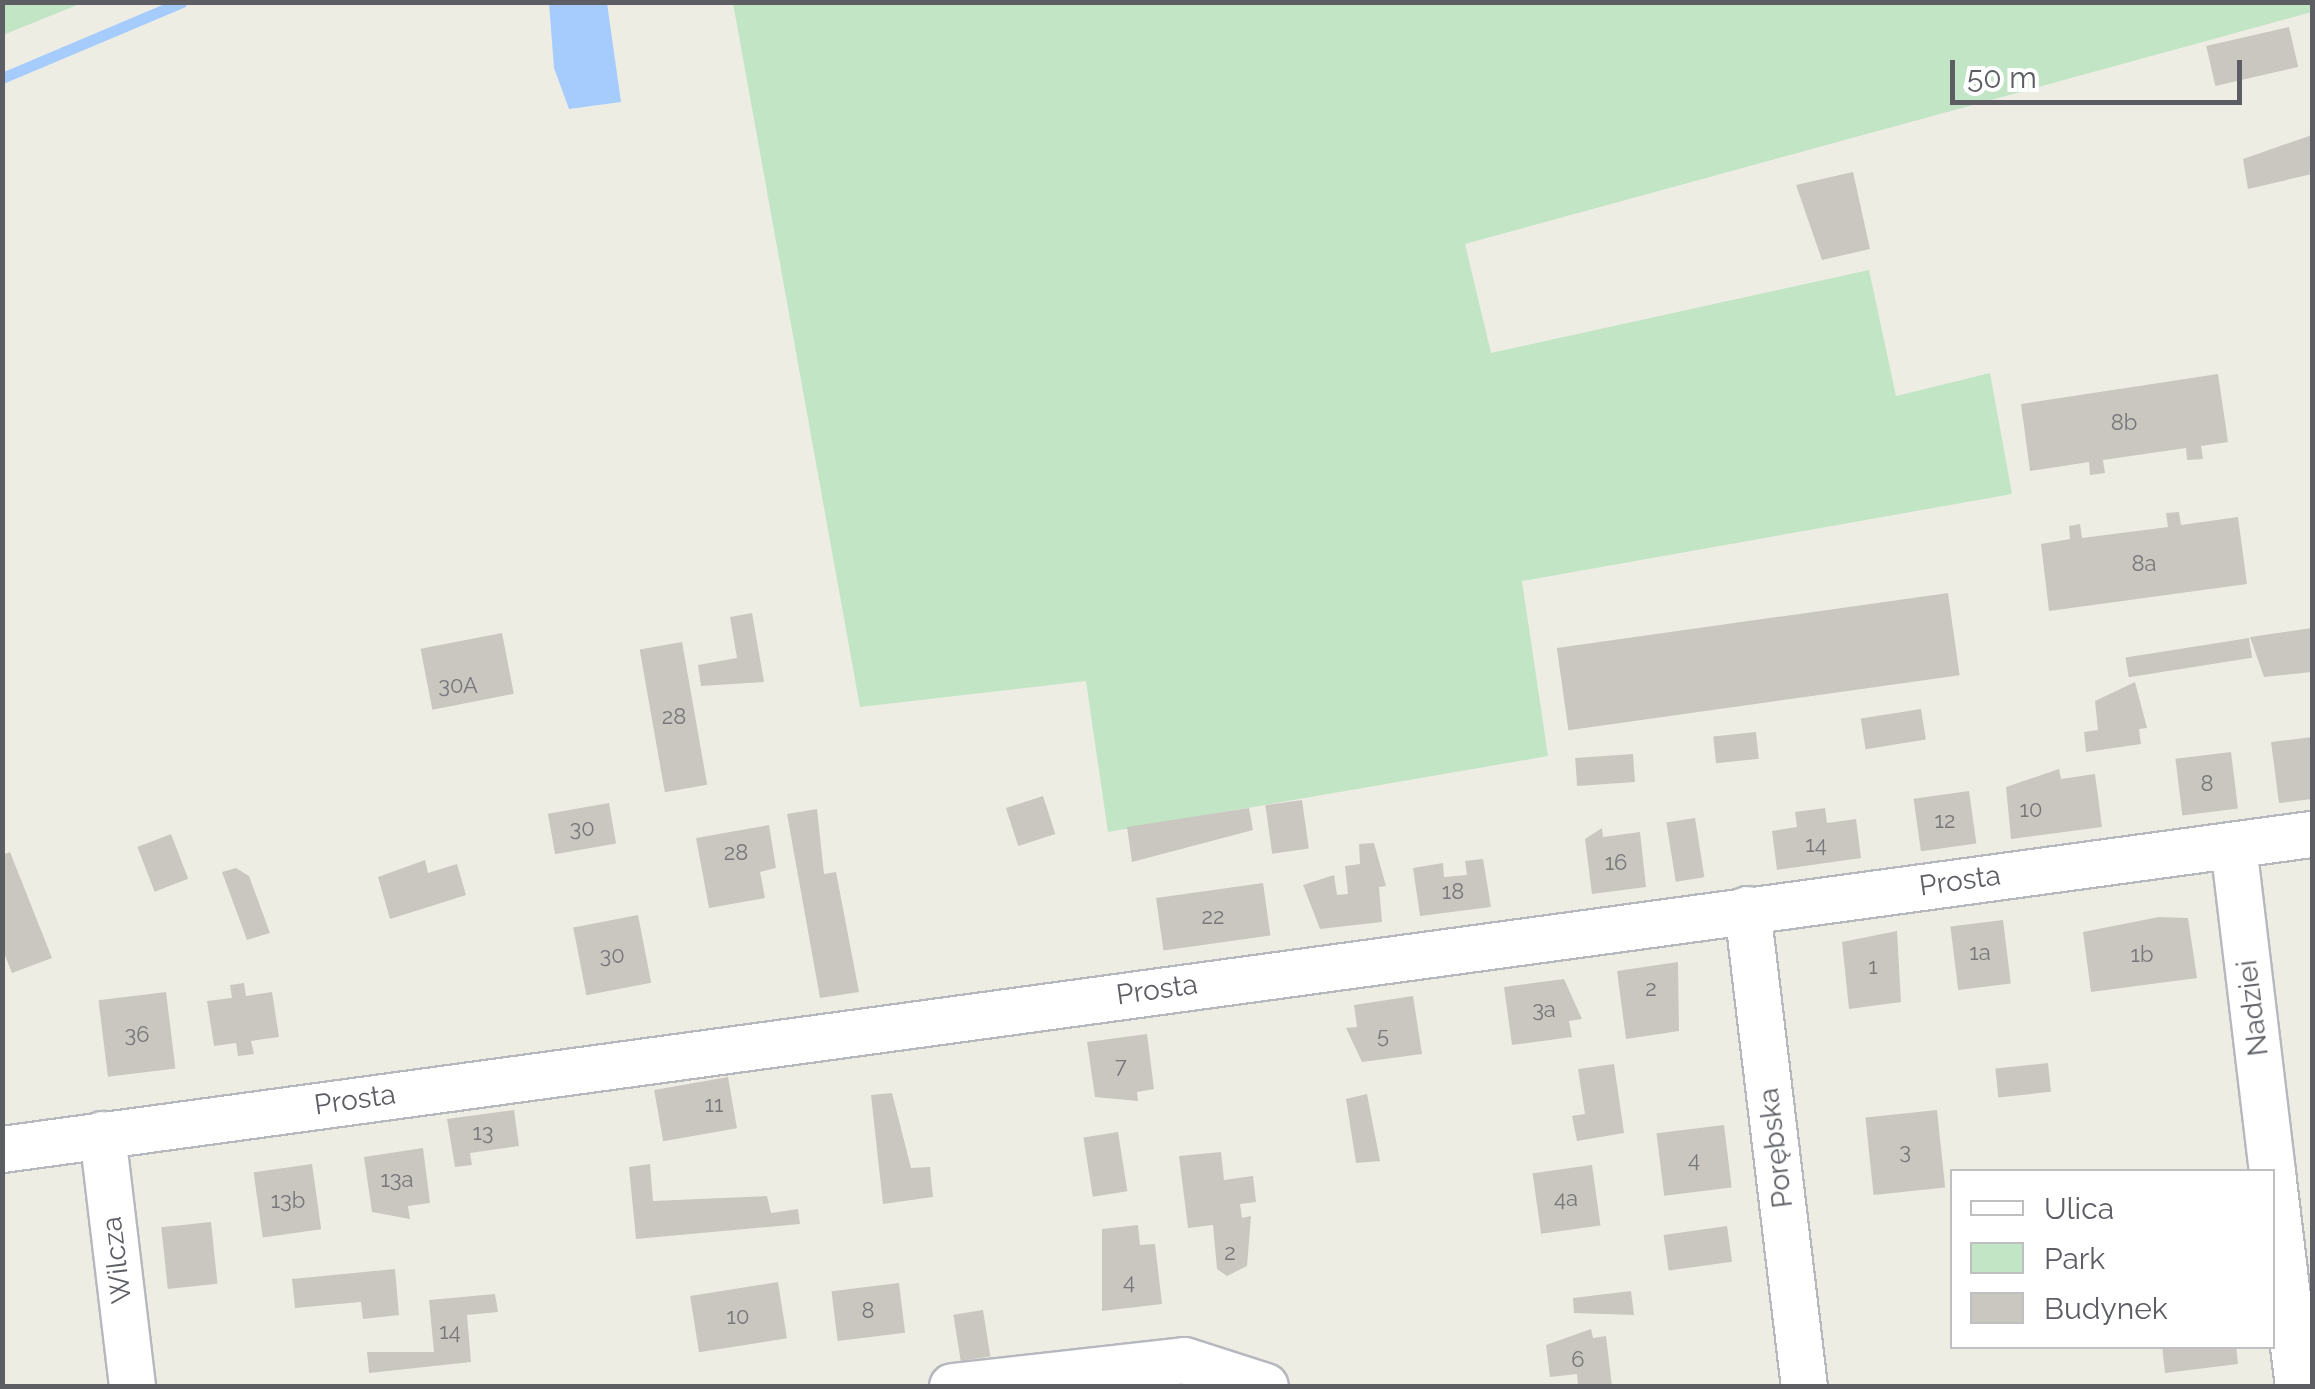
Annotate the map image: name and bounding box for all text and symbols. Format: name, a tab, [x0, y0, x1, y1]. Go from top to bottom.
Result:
scale bar	[1955, 40, 2248, 102]
text: 50 m	[1967, 60, 2037, 95]
house number: 8b	[2111, 410, 2137, 436]
house number: 8a	[2131, 551, 2157, 577]
house number: 30A	[438, 673, 478, 699]
house number: 28	[662, 704, 686, 730]
house number: 8	[2200, 771, 2214, 797]
house number: 10	[2020, 797, 2042, 823]
house number: 12	[1935, 808, 1955, 834]
house number: 30	[569, 816, 595, 842]
house number: 14	[1805, 832, 1827, 858]
house number: 28	[724, 840, 748, 866]
house number: 16	[1605, 850, 1627, 876]
street label: Prosta	[1917, 859, 2003, 903]
house number: 18	[1442, 879, 1464, 905]
house number: 22	[1202, 904, 1224, 930]
house number: 1a	[1969, 940, 1991, 966]
house number: 1b	[2131, 942, 2153, 968]
house number: 30	[599, 943, 625, 969]
house number: 1	[1868, 954, 1878, 980]
street label: Nadziei	[2230, 958, 2276, 1058]
street label: Prosta	[1114, 968, 1200, 1012]
house number: 2	[1645, 976, 1657, 1002]
house number: 3a	[1532, 997, 1556, 1023]
house number: 36	[124, 1022, 150, 1048]
house number: 5	[1377, 1023, 1389, 1049]
house number: 7	[1115, 1053, 1127, 1079]
street label: Prosta	[312, 1078, 398, 1122]
street label: Porębska	[1752, 1086, 1800, 1210]
house number: 11	[705, 1092, 723, 1118]
house number: 13	[472, 1120, 494, 1146]
house number: 3	[1899, 1139, 1911, 1165]
house number: 4	[1688, 1147, 1700, 1173]
house number: 13a	[380, 1167, 414, 1193]
legend	[1950, 1169, 2275, 1349]
house number: 4a	[1554, 1186, 1578, 1212]
house number: 13b	[271, 1188, 305, 1214]
text: Ulica	[2044, 1191, 2114, 1226]
street label: Wilcza	[95, 1215, 139, 1305]
house number: 2	[1224, 1240, 1236, 1266]
text: Park	[2044, 1241, 2105, 1276]
house number: 4	[1123, 1269, 1135, 1295]
text: Budynek	[2044, 1291, 2168, 1326]
house number: 8	[861, 1298, 875, 1324]
house number: 10	[727, 1304, 749, 1330]
house number: 14	[439, 1319, 461, 1345]
house number: 6	[1571, 1347, 1585, 1373]

